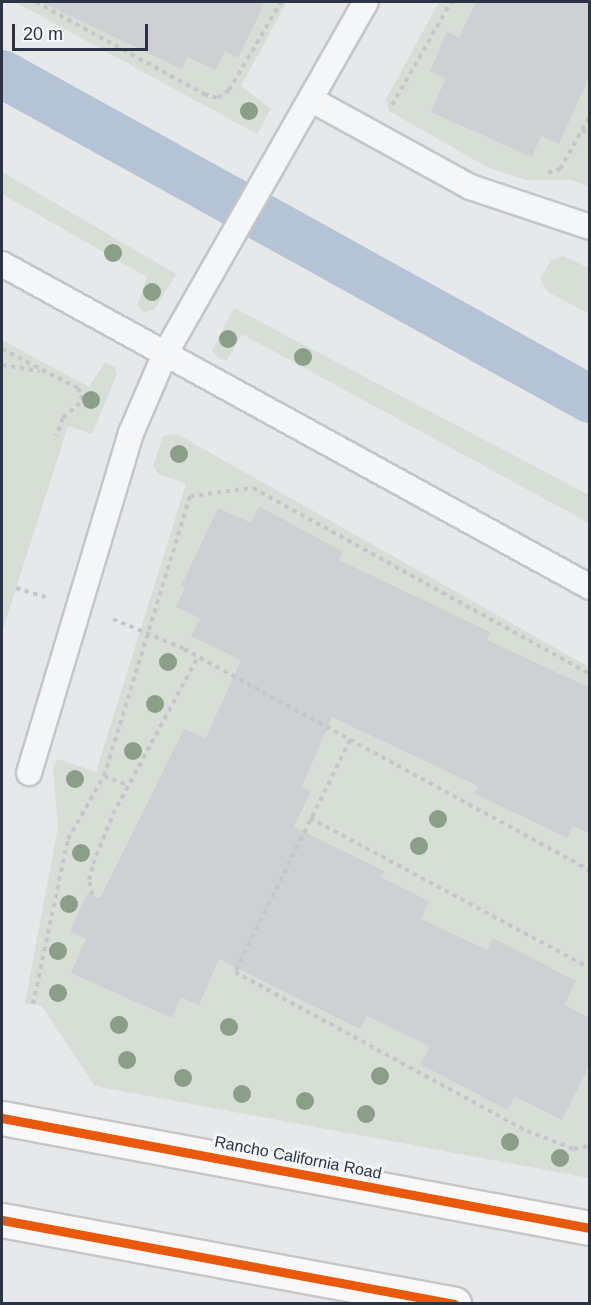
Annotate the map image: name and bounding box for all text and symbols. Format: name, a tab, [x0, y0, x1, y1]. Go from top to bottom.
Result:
scale bar	[15, 12, 152, 50]
text: 20 m	[23, 24, 63, 44]
street label: Rancho California Road	[213, 1132, 383, 1184]

